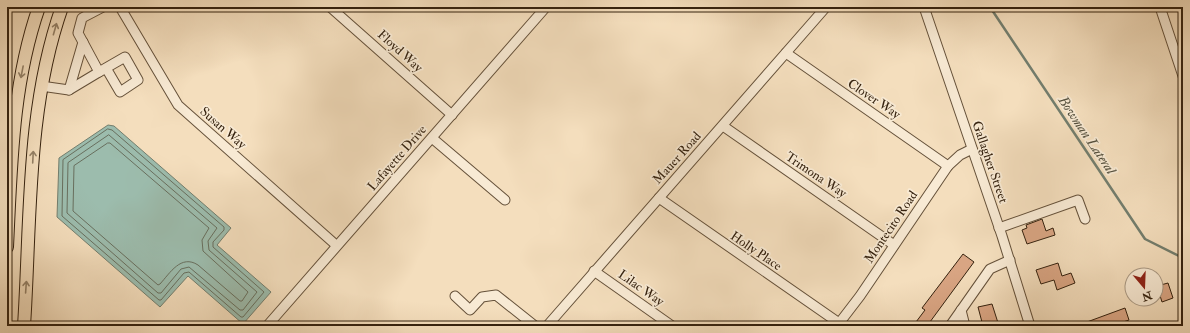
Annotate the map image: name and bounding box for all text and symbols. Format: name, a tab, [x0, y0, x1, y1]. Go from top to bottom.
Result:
one-way arrow	[52, 23, 59, 36]
street label: Floyd Way	[373, 27, 426, 76]
one-way arrow	[17, 65, 25, 78]
street label: Clover Way	[844, 75, 904, 124]
water label: Bowman Lateral	[1054, 92, 1120, 179]
street label: Susan Way	[196, 104, 250, 153]
street label: Gallagher Street	[968, 119, 1012, 205]
street label: Lafayette Drive	[364, 122, 431, 195]
street label: Mauer Road	[649, 128, 705, 187]
street label: Trimona Way	[782, 149, 850, 202]
one-way arrow	[30, 151, 37, 164]
street label: Montecito Road	[861, 187, 921, 266]
street label: Holly Place	[727, 228, 785, 275]
street label: Lilac Way	[614, 266, 667, 311]
north arrow	[1124, 267, 1164, 307]
one-way arrow	[23, 281, 30, 294]
text: N	[1139, 288, 1155, 304]

